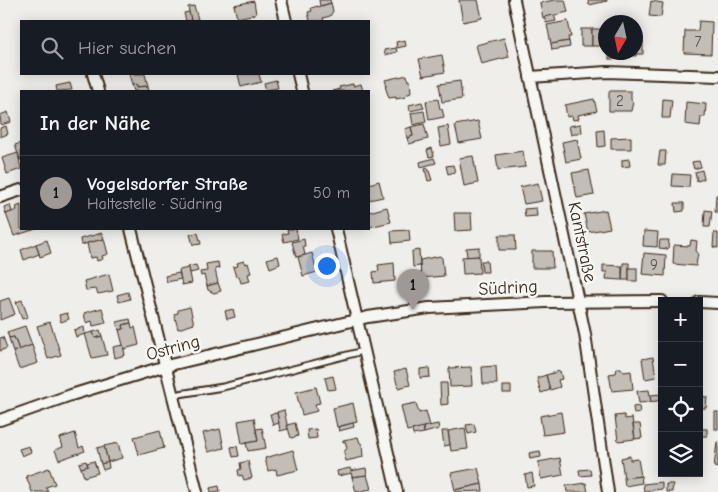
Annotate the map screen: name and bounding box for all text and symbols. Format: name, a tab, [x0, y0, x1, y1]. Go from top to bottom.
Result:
north arrow	[598, 15, 643, 60]
search box	[20, 20, 370, 75]
house number: 7	[694, 33, 702, 51]
icon: search	[38, 34, 66, 62]
text: Hier suchen	[78, 37, 176, 59]
house number: 2	[616, 92, 624, 110]
text: In der Nähe	[40, 111, 150, 135]
text: Vogelsdorfer Straße	[87, 173, 248, 195]
text: 1	[53, 184, 59, 202]
text: 50 m	[313, 184, 350, 202]
text: Haltestelle · Südring	[87, 195, 223, 213]
street label: Kantstraße	[563, 200, 601, 284]
your location	[314, 253, 340, 279]
house number: 9	[650, 256, 658, 274]
pin: 1	[397, 269, 429, 310]
street label: Südring	[478, 276, 538, 300]
map controls	[658, 297, 703, 477]
button: +	[658, 297, 703, 342]
street label: Ostring	[144, 331, 202, 365]
button: −	[658, 342, 703, 387]
button: locate	[658, 387, 703, 432]
button: layers	[658, 432, 703, 477]

